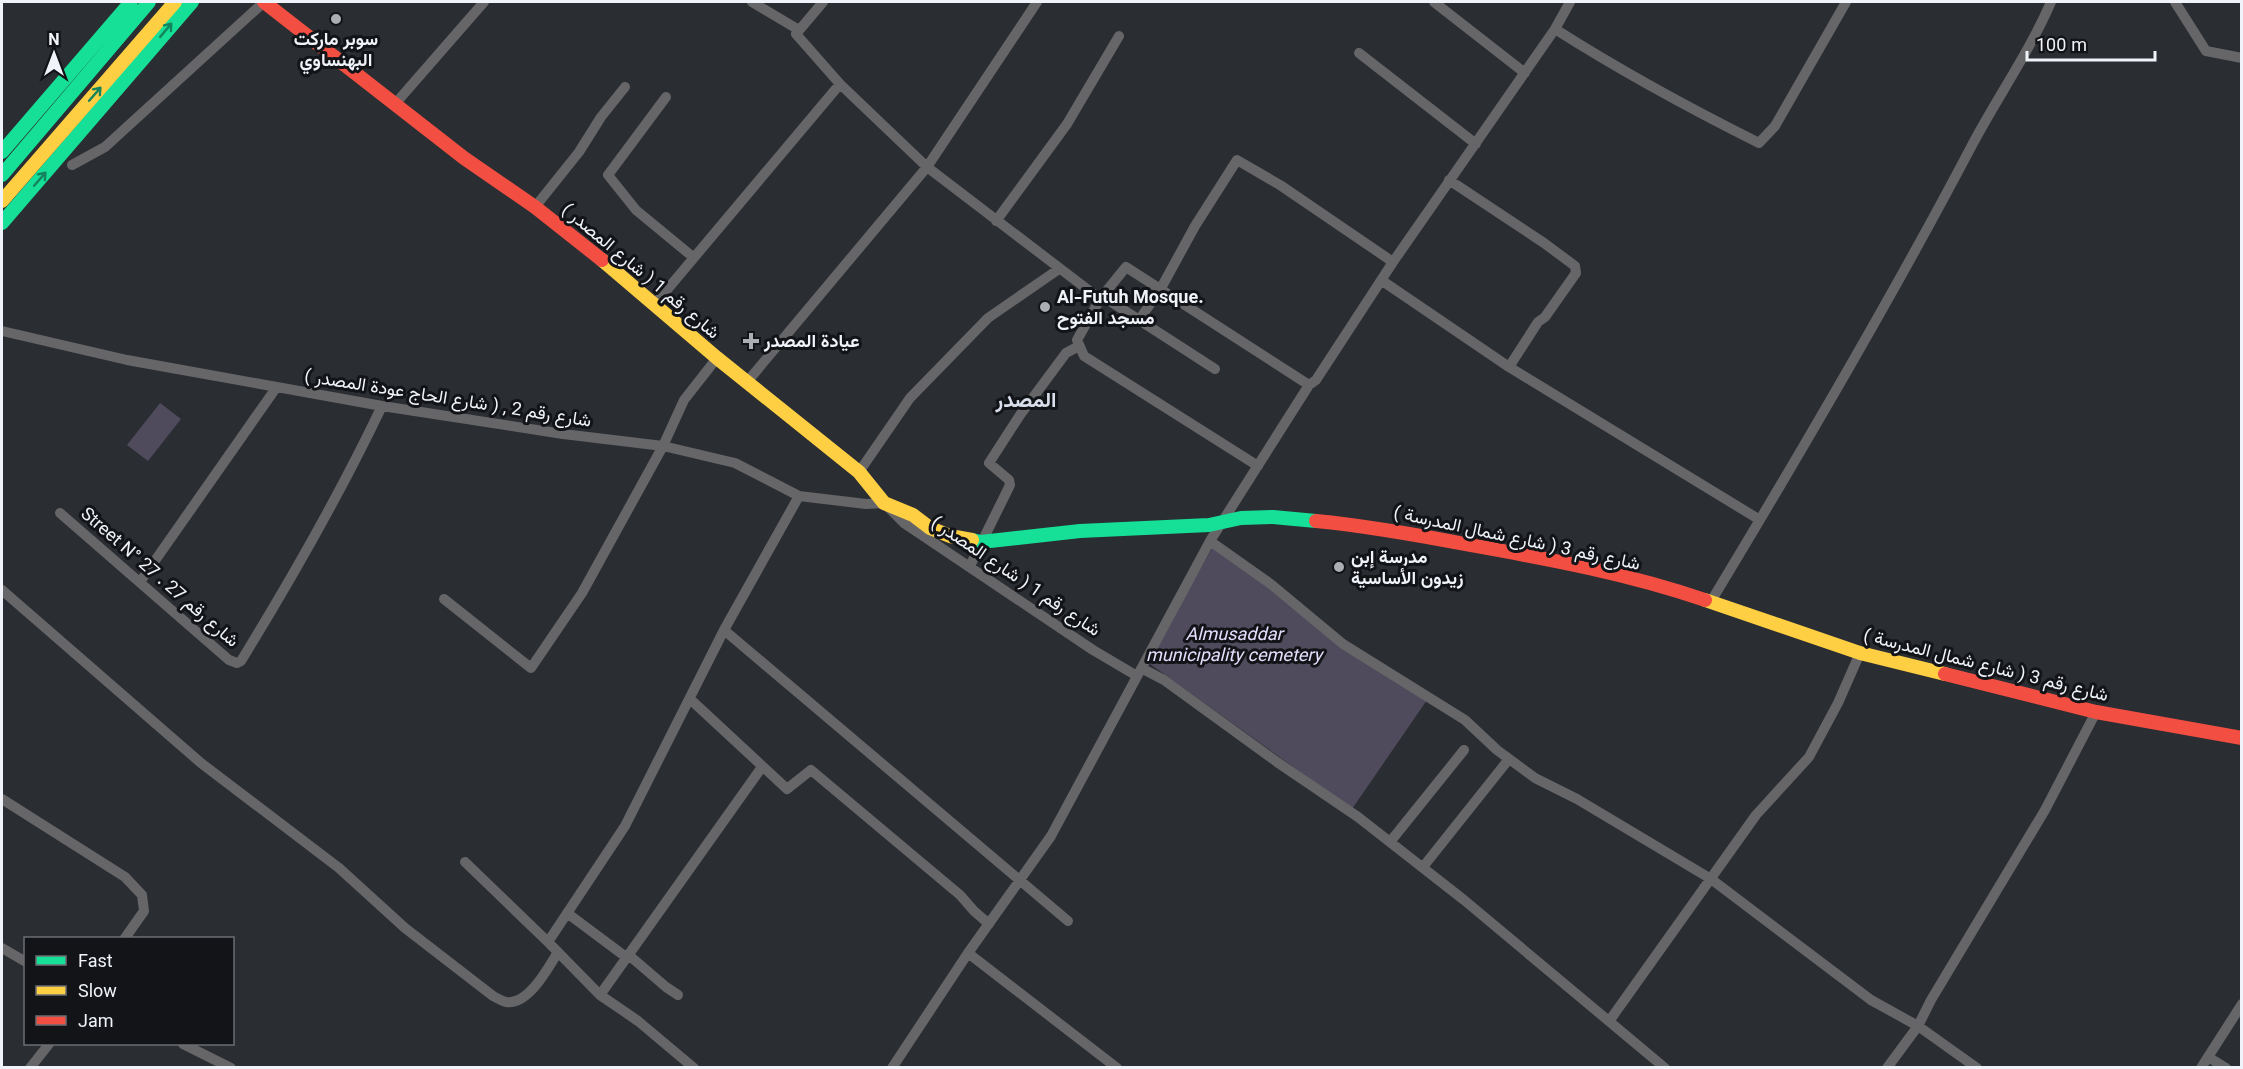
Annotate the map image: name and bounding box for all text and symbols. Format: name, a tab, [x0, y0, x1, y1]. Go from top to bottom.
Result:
marker: سوبر ماركت البهنساوي	[329, 12, 343, 26]
one-way arrow	[160, 22, 173, 38]
north arrow	[24, 24, 84, 84]
scale bar	[2027, 24, 2154, 62]
place label: سوبر ماركت البهنساوي	[294, 27, 378, 76]
text: N	[48, 29, 60, 54]
text: 100 m	[2036, 33, 2087, 61]
one-way arrow	[89, 86, 102, 102]
one-way arrow	[33, 172, 47, 187]
street label: شارع رقم 1 ( شارع المصدر )	[554, 198, 725, 347]
place label: Al-Futuh Mosque. مسجد الفتوح	[1057, 285, 1204, 334]
marker: Al-Futuh Mosque. مسجد الفتوح	[1038, 300, 1052, 314]
place label: عيادة المصدر	[763, 329, 859, 357]
marker: عيادة المصدر	[742, 332, 760, 350]
street label: شارع رقم 2 , ( شارع الحاج عودة المصدر )	[302, 363, 593, 436]
district label: المصدر	[995, 385, 1056, 418]
street label: شارع رقم 3 ( شارع شمال المدرسة )	[1391, 500, 1643, 580]
street label: Street N° 27 . شارع رقم 27	[73, 502, 244, 655]
street label: شارع رقم 1 ( شارع المصدر )	[924, 510, 1105, 645]
place label: مدرسة إبن زيدون الأساسية	[1351, 545, 1464, 594]
marker: مدرسة إبن زيدون الأساسية	[1332, 560, 1346, 574]
park label: Almusaddar municipality cemetery	[1146, 622, 1325, 671]
street label: شارع رقم 3 ( شارع شمال المدرسة )	[1860, 623, 2111, 711]
legend	[24, 937, 234, 1045]
text: Fast	[78, 949, 113, 977]
text: Slow	[78, 979, 117, 1007]
text: Jam	[78, 1009, 114, 1037]

